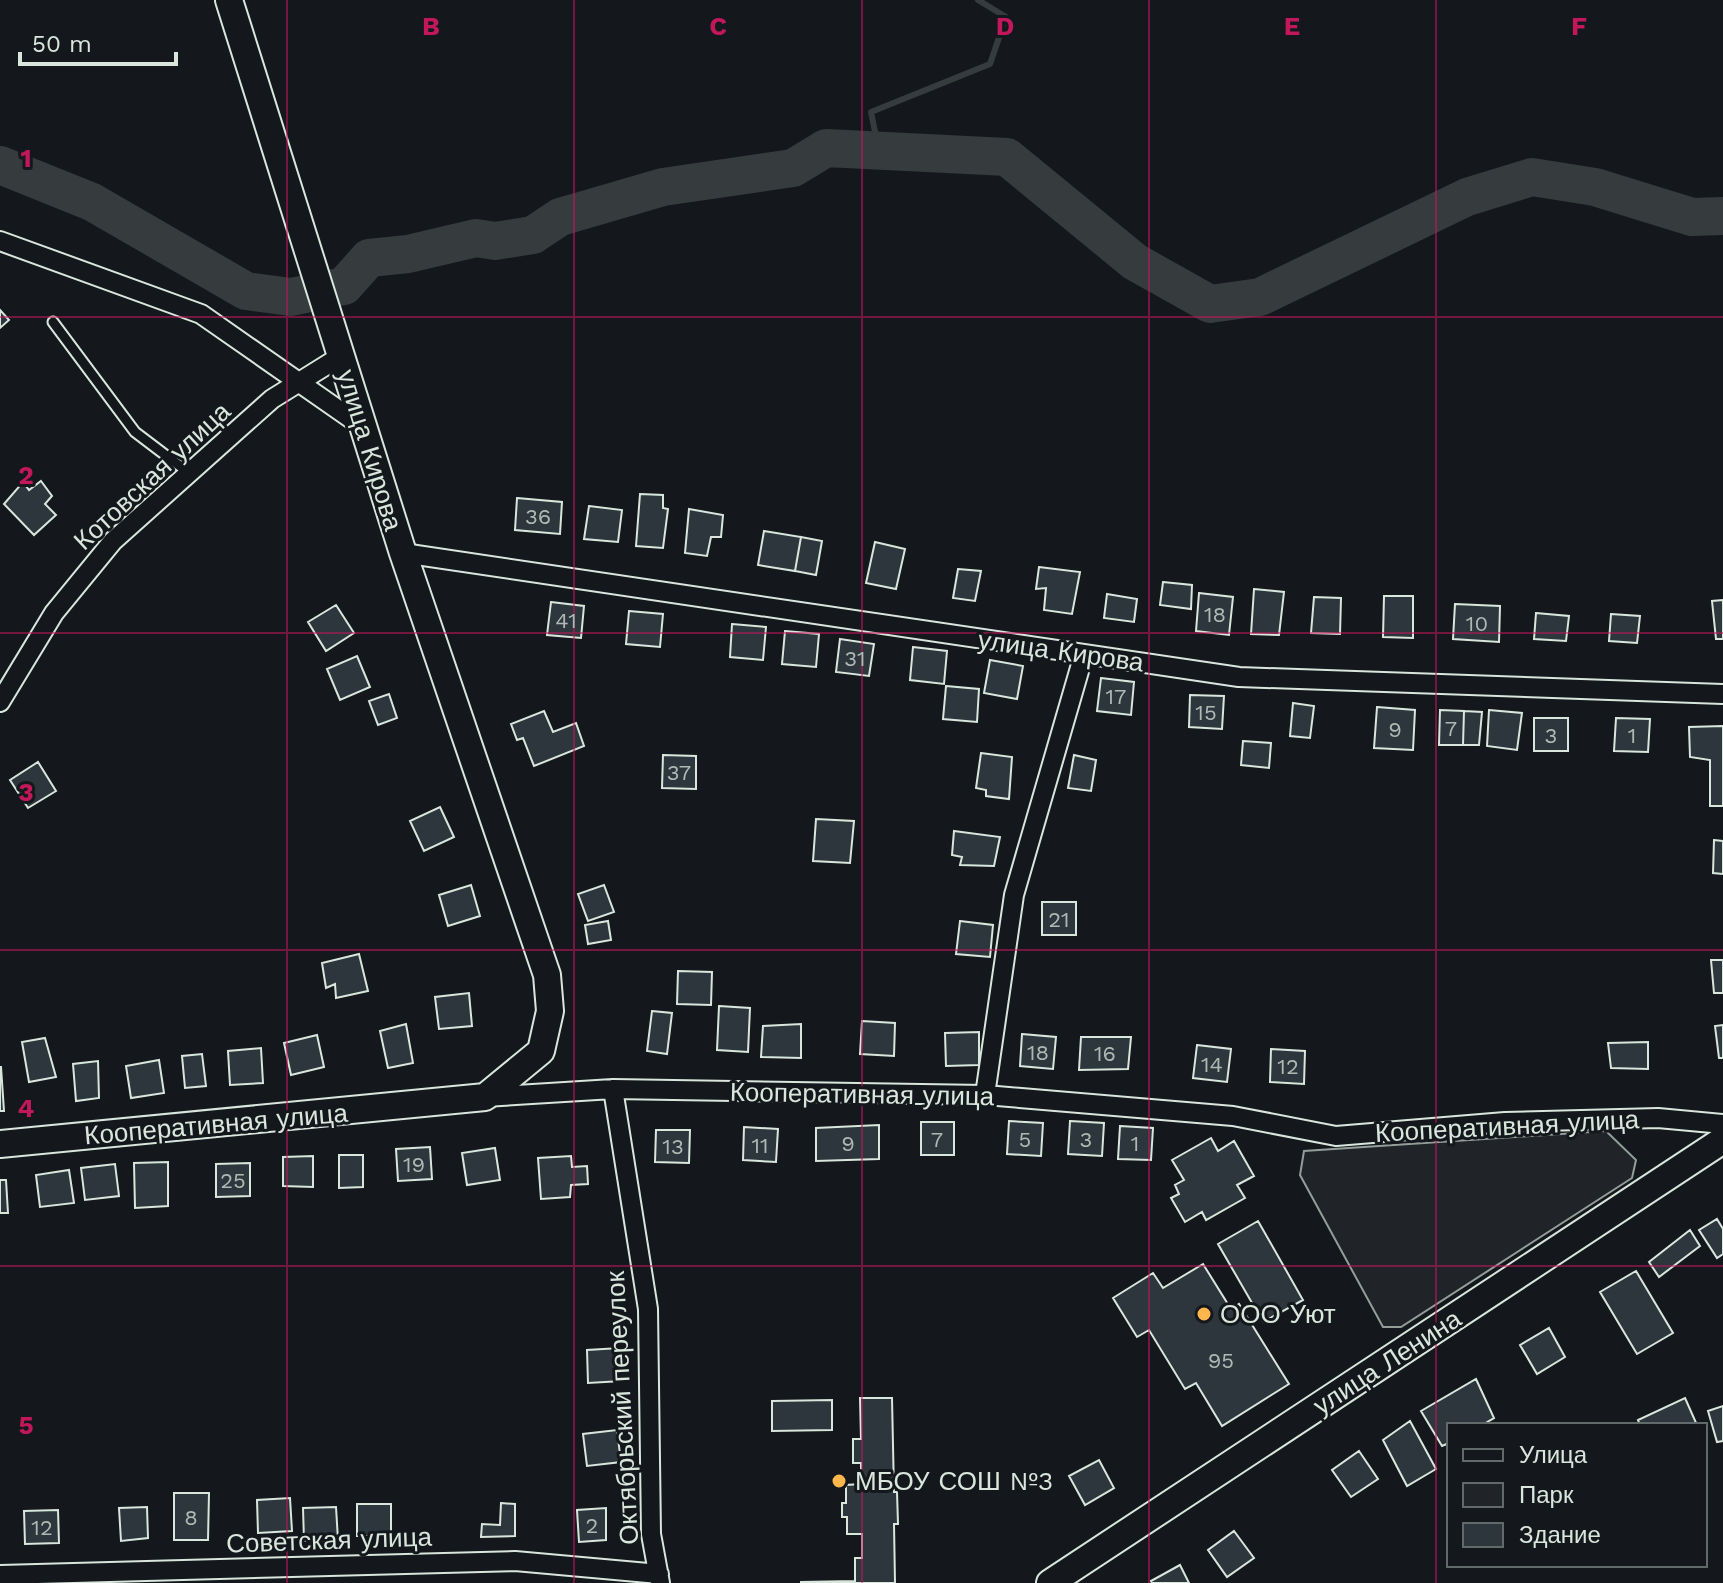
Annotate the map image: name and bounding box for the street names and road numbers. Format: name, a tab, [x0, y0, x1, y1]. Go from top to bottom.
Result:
street label: улица Кирова	[331, 366, 409, 535]
street label: Котовская улица	[68, 396, 237, 556]
street label: улица Кирова	[976, 625, 1146, 678]
street label: Кооперативная улица	[730, 1077, 995, 1111]
street label: Кооперативная улица	[83, 1097, 350, 1150]
street label: Кооперативная улица	[1374, 1104, 1640, 1148]
street label: Октябрьский переулок	[600, 1270, 644, 1546]
street label: улица Ленина	[1308, 1303, 1467, 1421]
street label: Советская улица	[226, 1521, 433, 1559]

